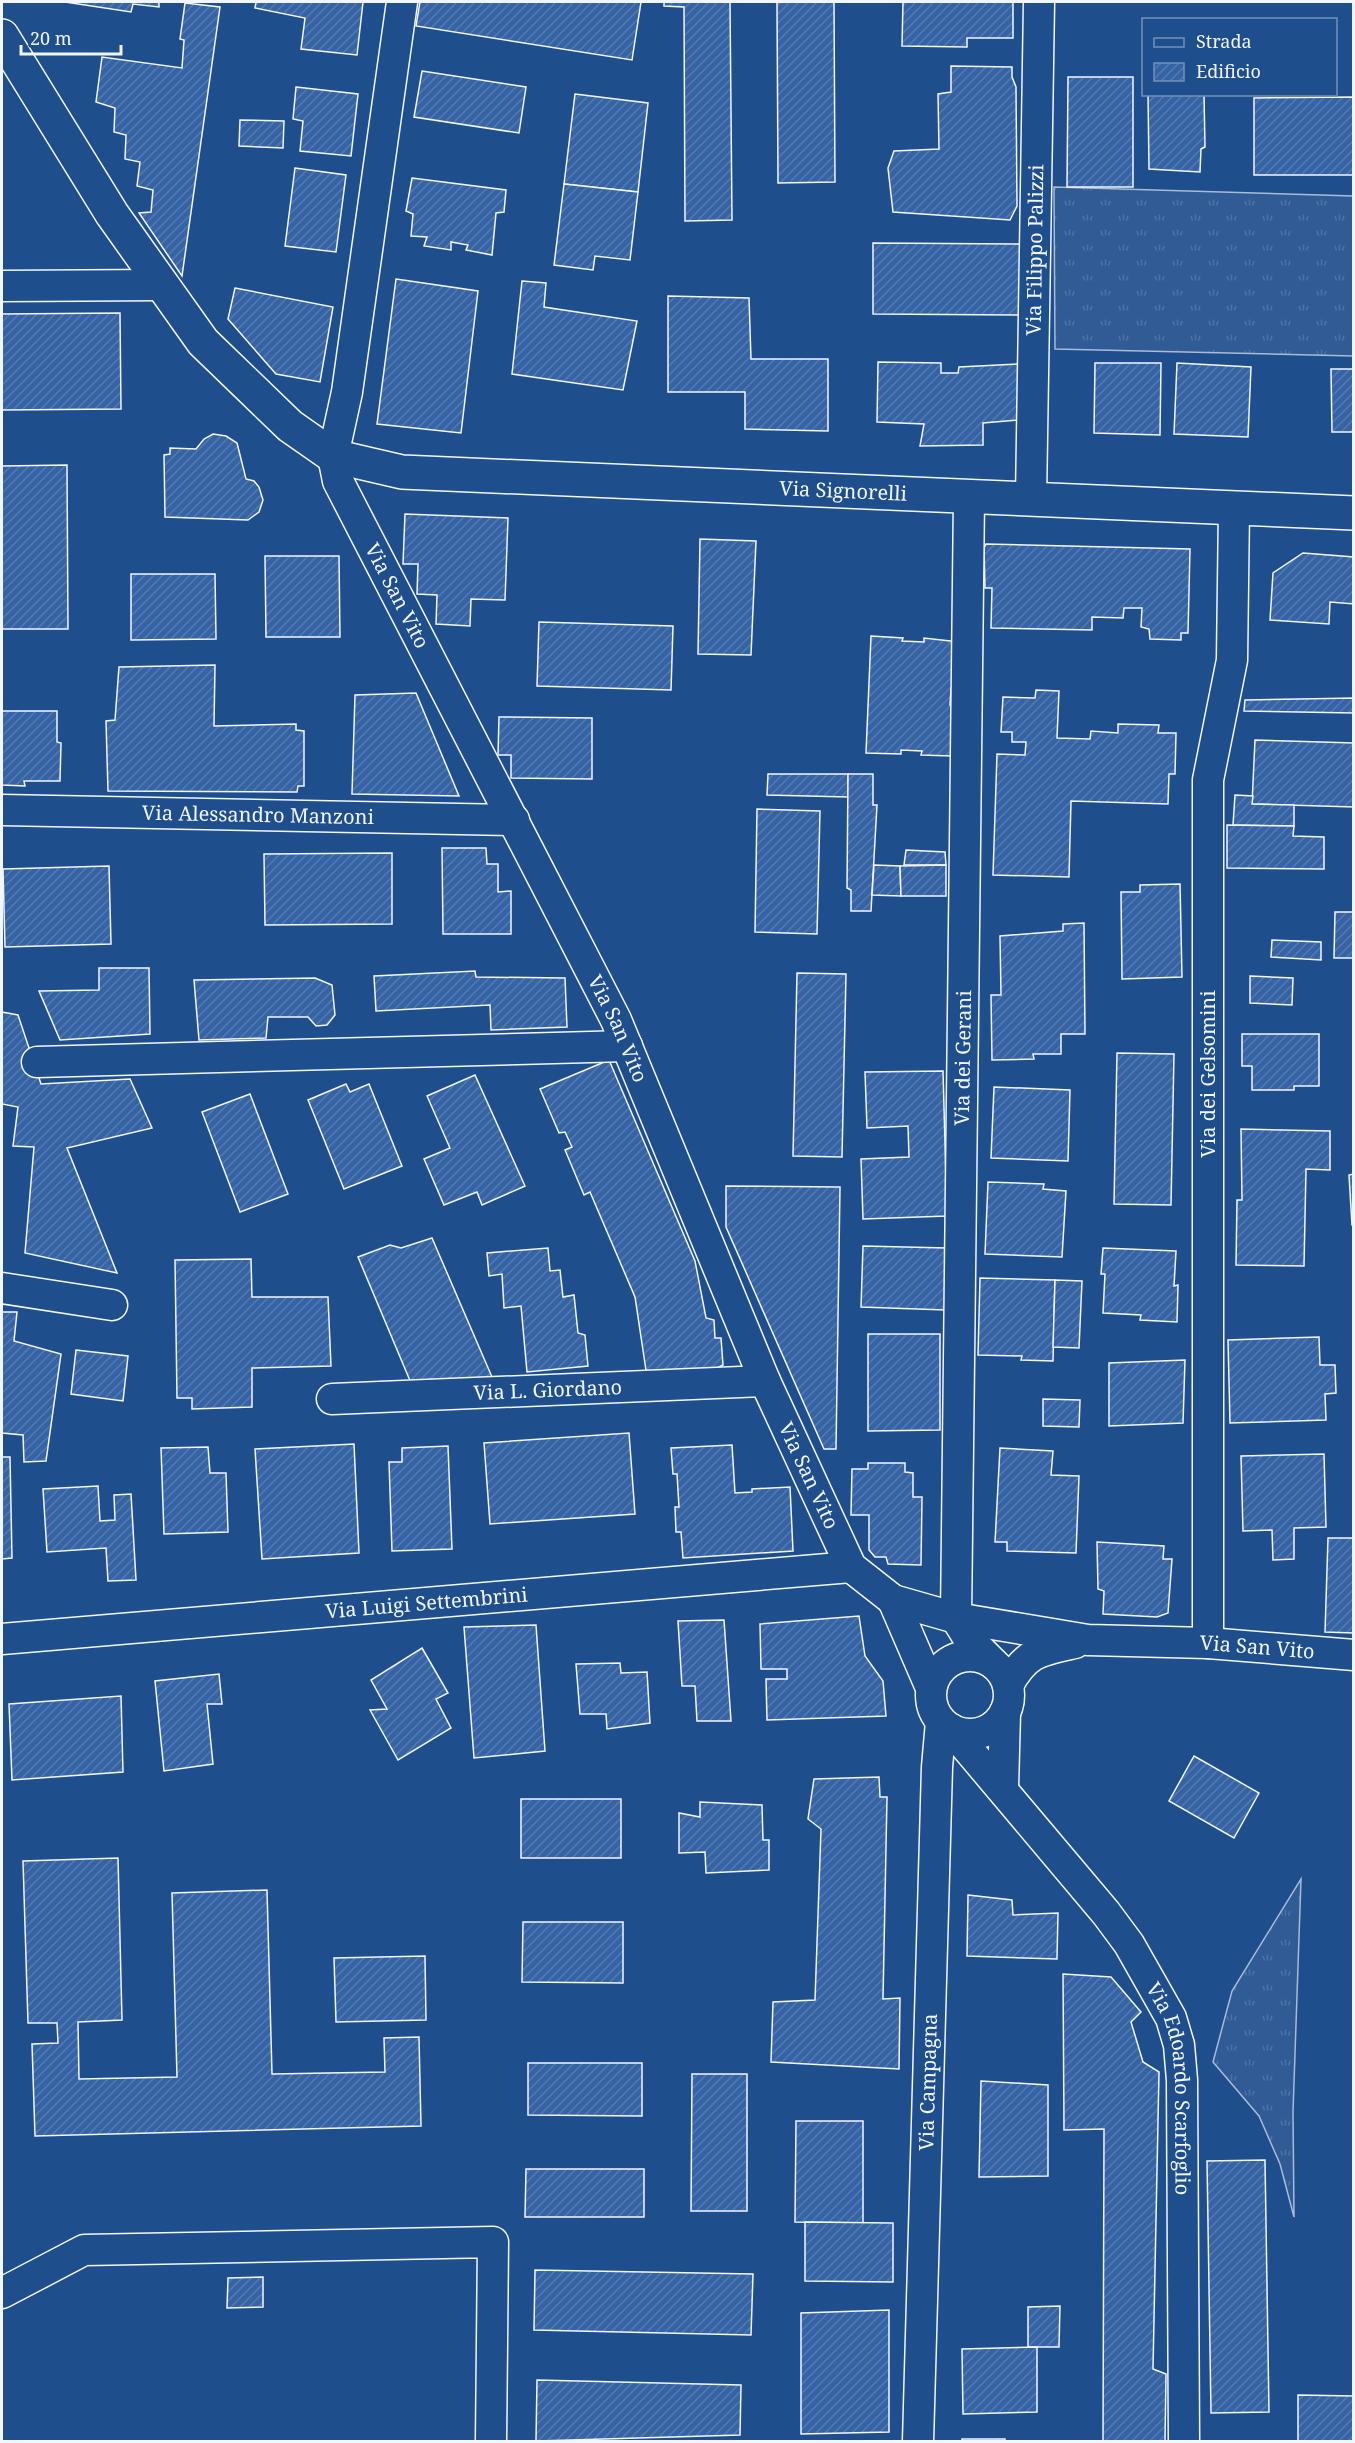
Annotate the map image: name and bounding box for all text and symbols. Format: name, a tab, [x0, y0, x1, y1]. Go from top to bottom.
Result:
scale bar	[21, 18, 122, 56]
legend	[1142, 18, 1337, 96]
text: 20 m	[30, 26, 72, 50]
text: Strada	[1196, 29, 1252, 53]
text: Edificio	[1196, 59, 1261, 83]
street label: Via Filippo Palizzi	[1020, 164, 1049, 336]
street label: Via Signorelli	[779, 474, 908, 507]
street label: Via San Vito	[359, 538, 436, 653]
street label: Via Alessandro Manzoni	[142, 799, 375, 830]
street label: Via San Vito	[582, 970, 654, 1086]
street label: Via dei Gerani	[948, 989, 977, 1126]
street label: Via dei Gelsomini	[1194, 990, 1221, 1158]
street label: Via L. Giordano	[473, 1373, 623, 1406]
street label: Via San Vito	[773, 1417, 846, 1533]
street label: Via Luigi Settembrini	[324, 1580, 529, 1625]
street label: Via San Vito	[1200, 1629, 1316, 1665]
street label: Via Edoardo Scarfoglio	[1140, 1977, 1197, 2195]
street label: Via Campagna	[912, 2013, 943, 2151]

